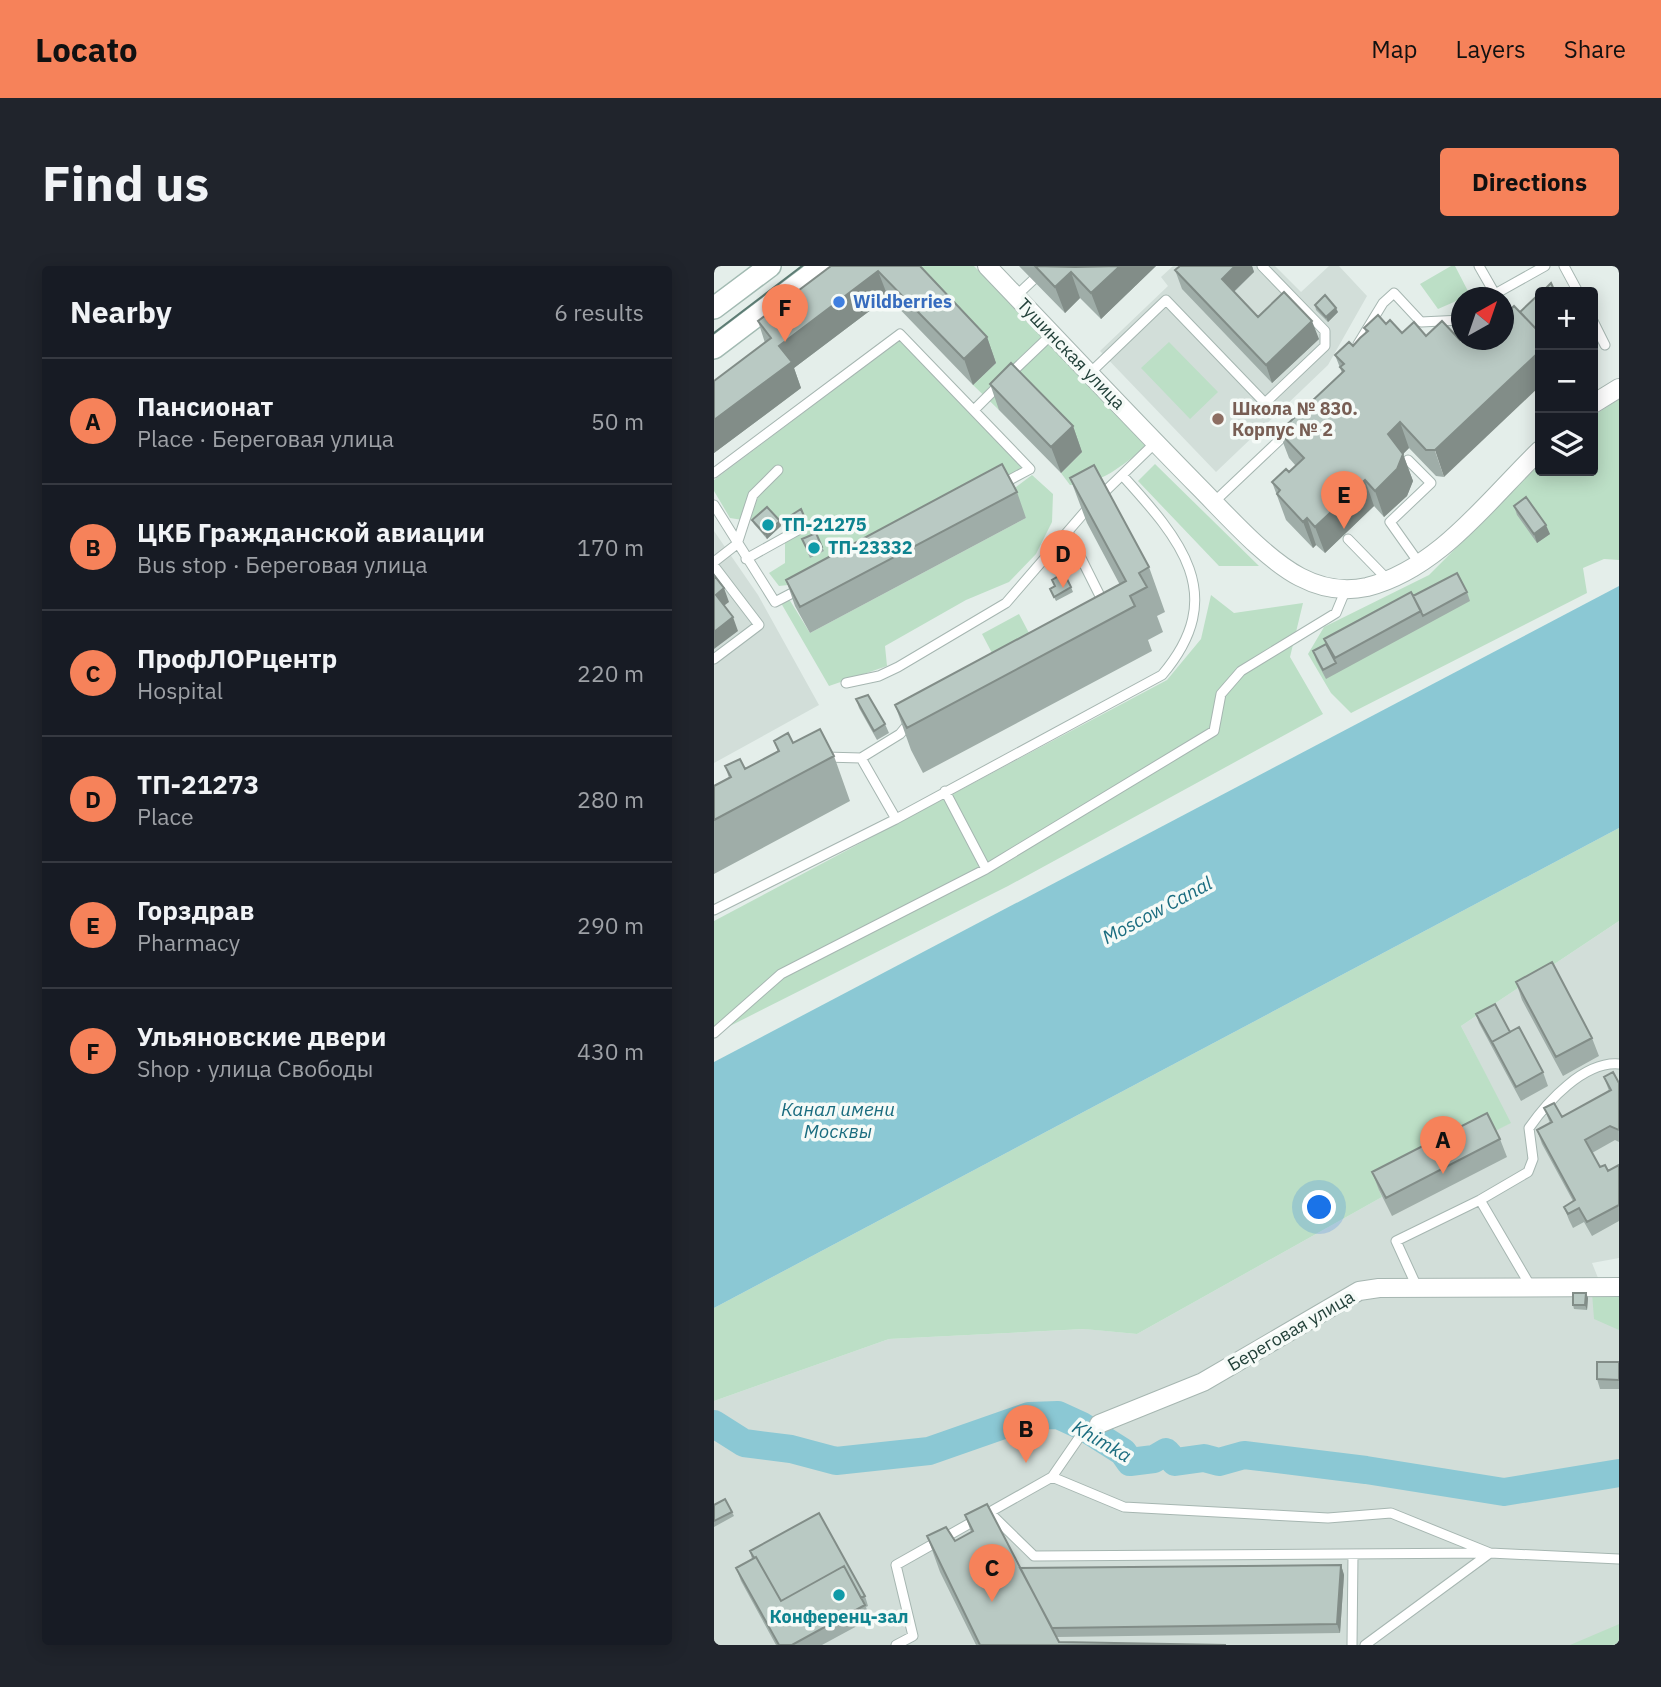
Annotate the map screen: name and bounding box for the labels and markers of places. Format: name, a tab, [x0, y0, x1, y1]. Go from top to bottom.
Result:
pin: F	[762, 284, 808, 342]
place label: Wildberries	[853, 290, 952, 313]
marker: Wildberries	[831, 294, 847, 310]
place label: Школа № 830. Корпус № 2	[1232, 397, 1358, 441]
marker: Школа № 830. Корпус № 2	[1210, 411, 1226, 427]
pin: E	[1321, 471, 1367, 529]
place label: ТП-21275	[782, 513, 867, 536]
marker: ТП-21275	[760, 517, 776, 533]
pin: D	[1040, 530, 1086, 588]
place label: ТП-23332	[828, 536, 913, 559]
marker: ТП-23332	[806, 540, 822, 556]
pin: A	[1420, 1116, 1466, 1174]
pin: B	[1003, 1405, 1049, 1463]
pin: C	[969, 1544, 1015, 1602]
marker: Конференц-зал	[831, 1587, 847, 1603]
place label: Конференц-зал	[770, 1605, 908, 1628]

